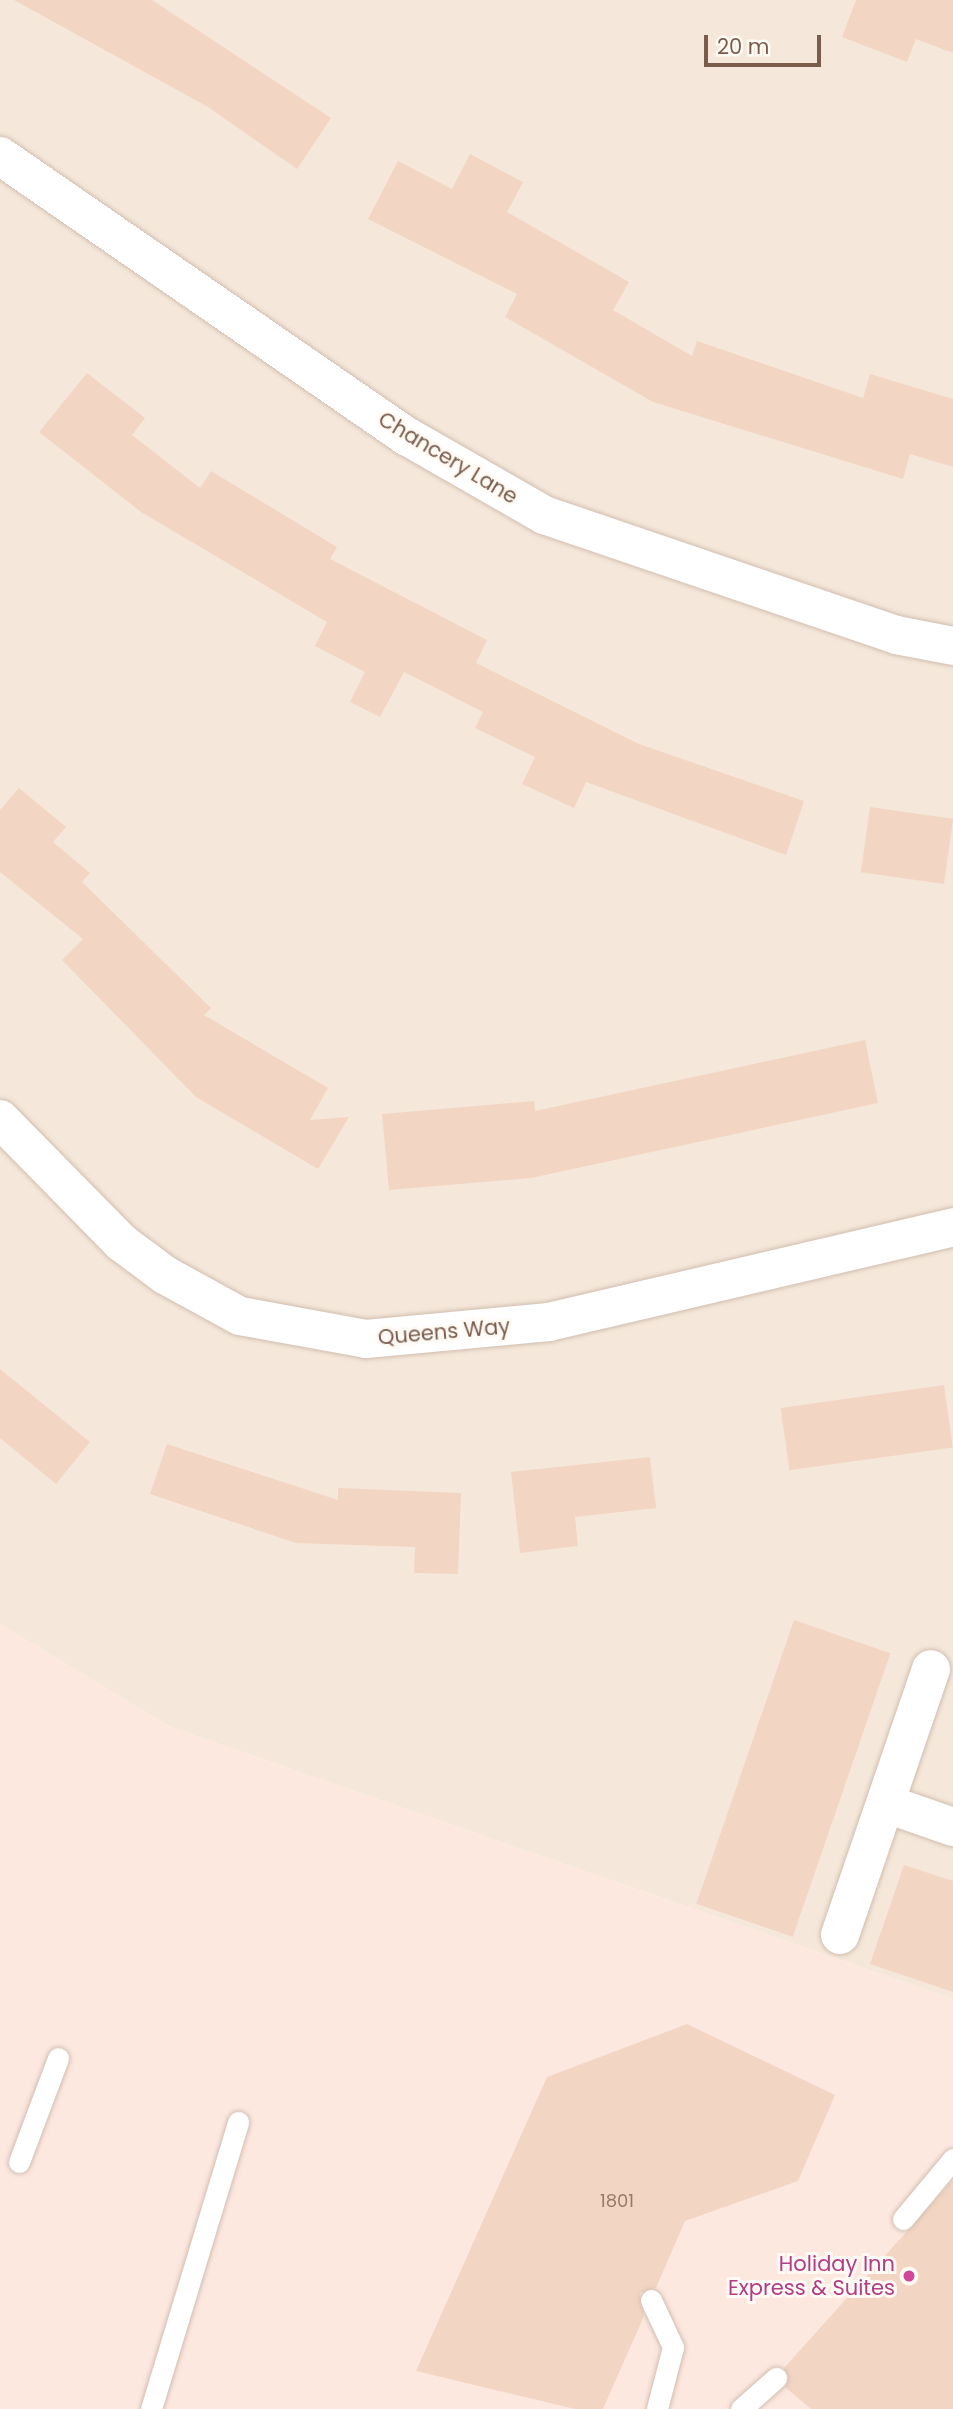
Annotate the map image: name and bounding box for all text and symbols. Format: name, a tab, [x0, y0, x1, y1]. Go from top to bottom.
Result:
scale bar	[708, 21, 825, 65]
text: 20 m	[717, 32, 770, 61]
street label: Chancery Lane	[374, 406, 522, 510]
street label: Queens Way	[377, 1314, 511, 1350]
house number: 1801	[600, 2190, 634, 2212]
place label: Holiday Inn Express & Suites	[728, 2251, 895, 2301]
marker: Holiday Inn Express & Suites	[901, 2268, 917, 2284]

